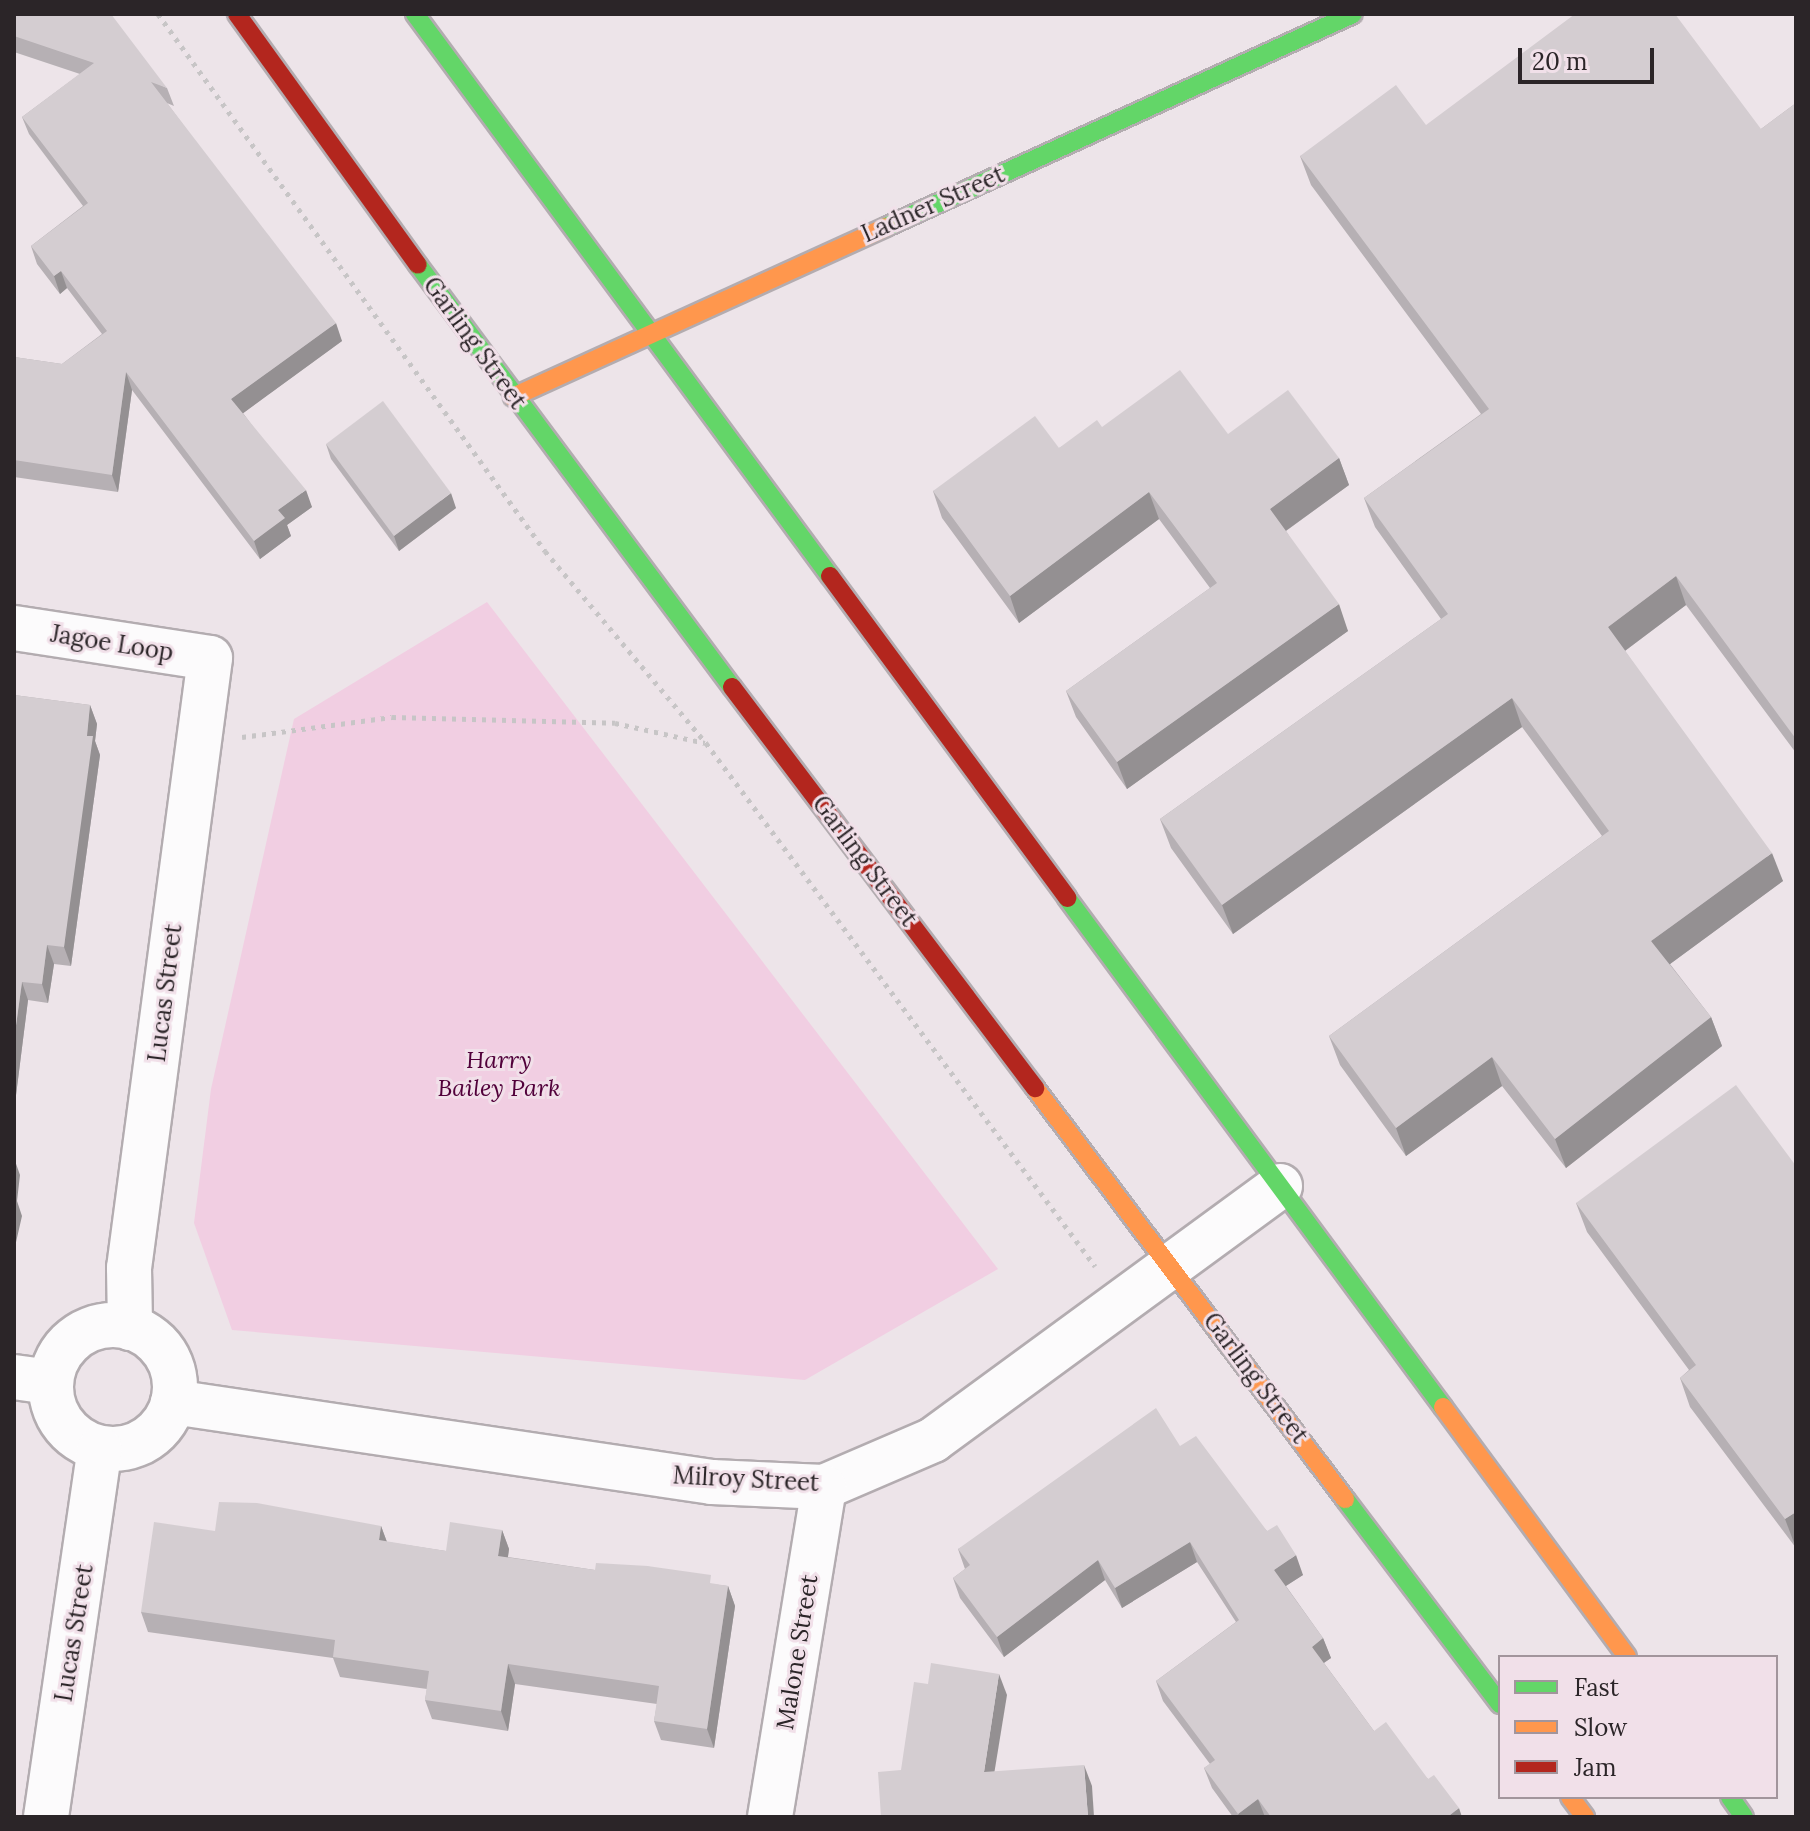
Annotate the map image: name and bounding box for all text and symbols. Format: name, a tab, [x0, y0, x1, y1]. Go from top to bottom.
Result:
scale bar	[1522, 32, 1658, 82]
text: 20 m	[1532, 46, 1588, 77]
street label: Ladner Street	[857, 160, 1009, 248]
street label: Garling Street	[417, 271, 533, 415]
street label: Jagoe Loop	[49, 619, 175, 667]
street label: Garling Street	[806, 790, 924, 932]
street label: Lucas Street	[142, 922, 188, 1064]
park label: Harry Bailey Park	[438, 1046, 560, 1102]
street label: Garling Street	[1197, 1307, 1315, 1449]
street label: Milroy Street	[672, 1461, 820, 1497]
street label: Lucas Street	[49, 1562, 99, 1704]
street label: Malone Street	[771, 1572, 823, 1732]
legend	[1498, 1655, 1778, 1799]
text: Fast	[1574, 1672, 1619, 1703]
text: Slow	[1574, 1712, 1627, 1743]
text: Jam	[1574, 1752, 1616, 1783]

